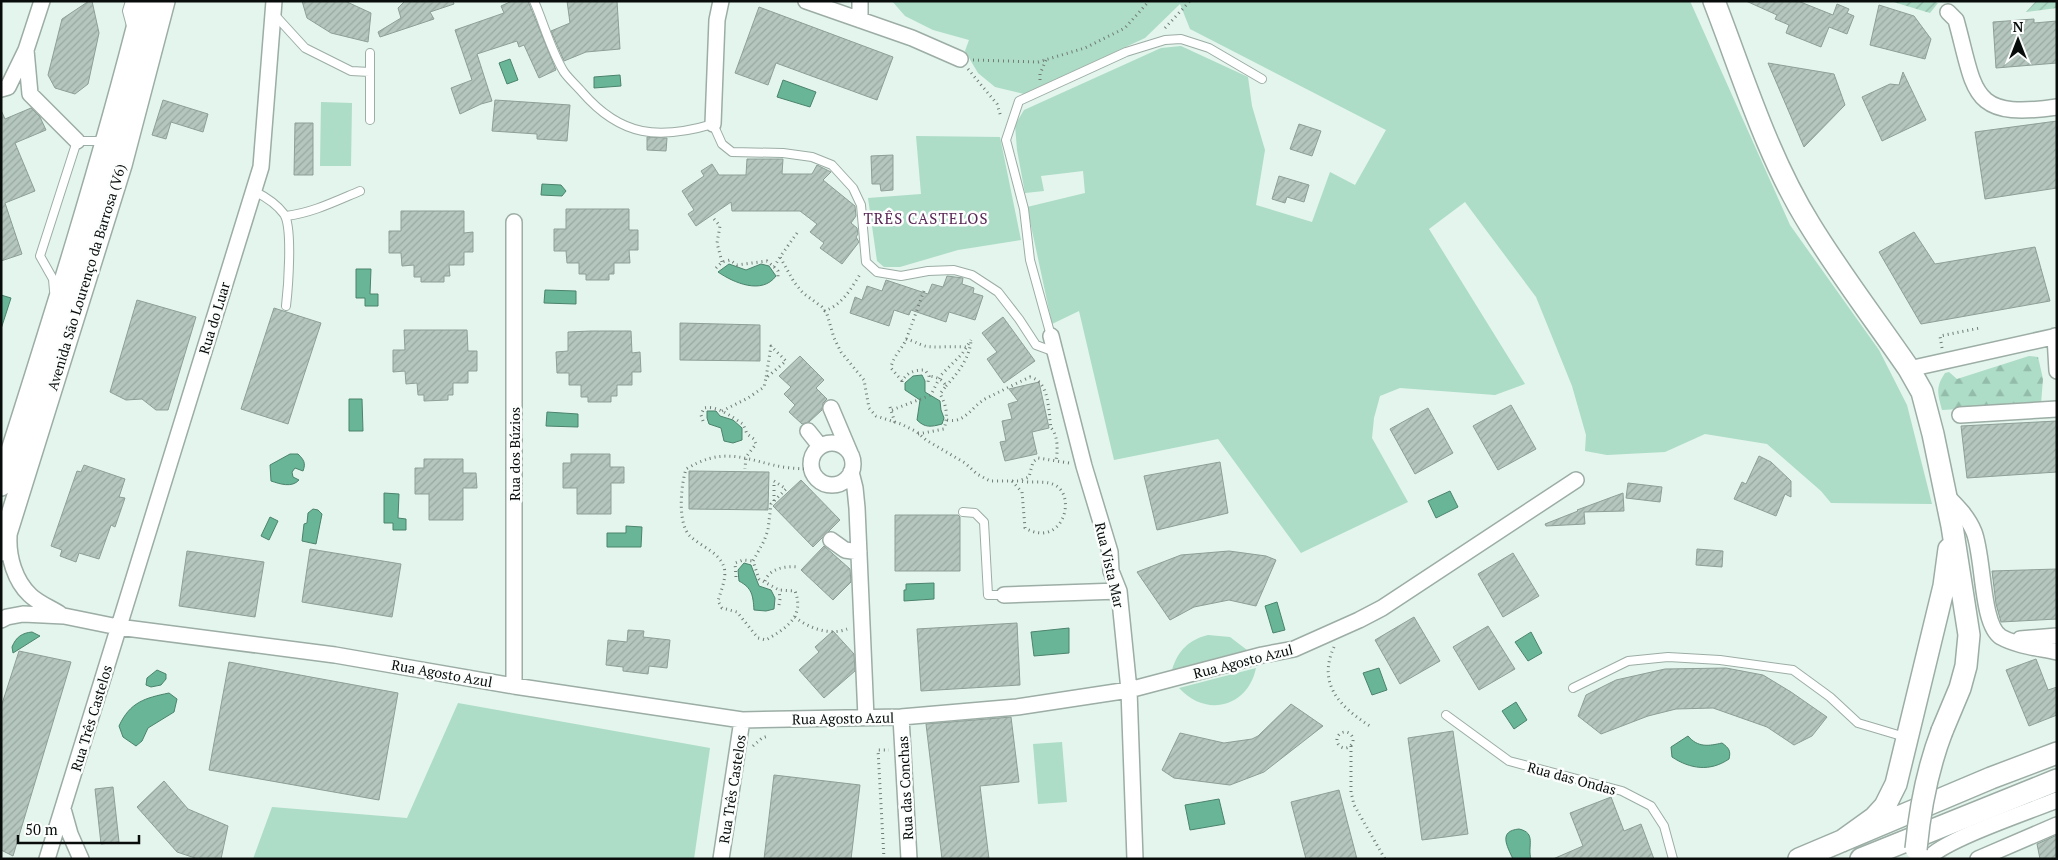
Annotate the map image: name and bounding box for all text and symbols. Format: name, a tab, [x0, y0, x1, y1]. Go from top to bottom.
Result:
north arrow	[1993, 15, 2043, 65]
text: N	[2013, 17, 2024, 36]
street label: Avenida São Lourenço da Barrosa (V6)	[42, 161, 130, 393]
district label: TRÊS CASTELOS	[864, 208, 988, 228]
street label: Rua do Luar	[194, 279, 234, 356]
street label: Rua dos Búzios	[505, 407, 524, 501]
street label: Rua Vista Mar	[1091, 520, 1129, 610]
street label: Rua Agosto Azul	[1191, 639, 1295, 683]
street label: Rua Agosto Azul	[390, 655, 494, 691]
street label: Rua Três Castelos	[66, 663, 116, 773]
street label: Rua Agosto Azul	[792, 708, 894, 728]
street label: Rua Três Castelos	[714, 733, 750, 845]
street label: Rua das Conchas	[893, 735, 917, 841]
street label: Rua das Ondas	[1525, 757, 1619, 799]
scale bar	[18, 812, 139, 844]
text: 50 m	[25, 819, 58, 839]

